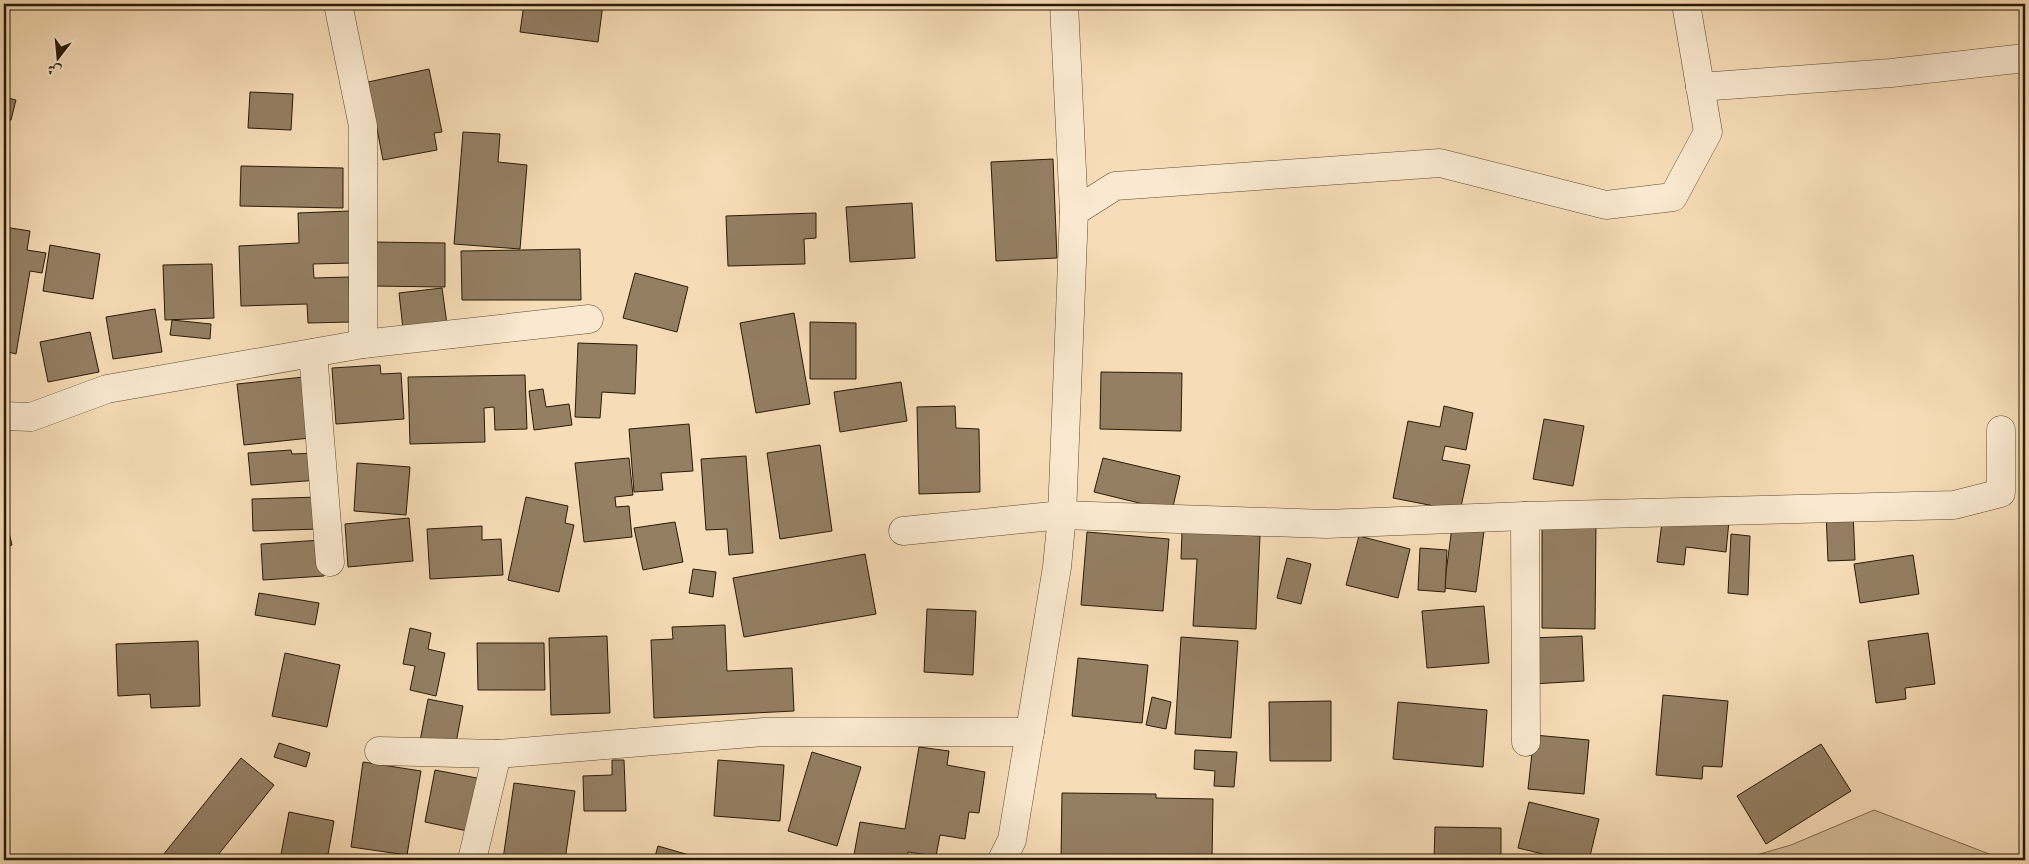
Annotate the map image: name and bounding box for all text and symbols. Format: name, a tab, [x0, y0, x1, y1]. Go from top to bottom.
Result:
north arrow	[32, 32, 82, 82]
text: ش	[45, 60, 64, 80]

